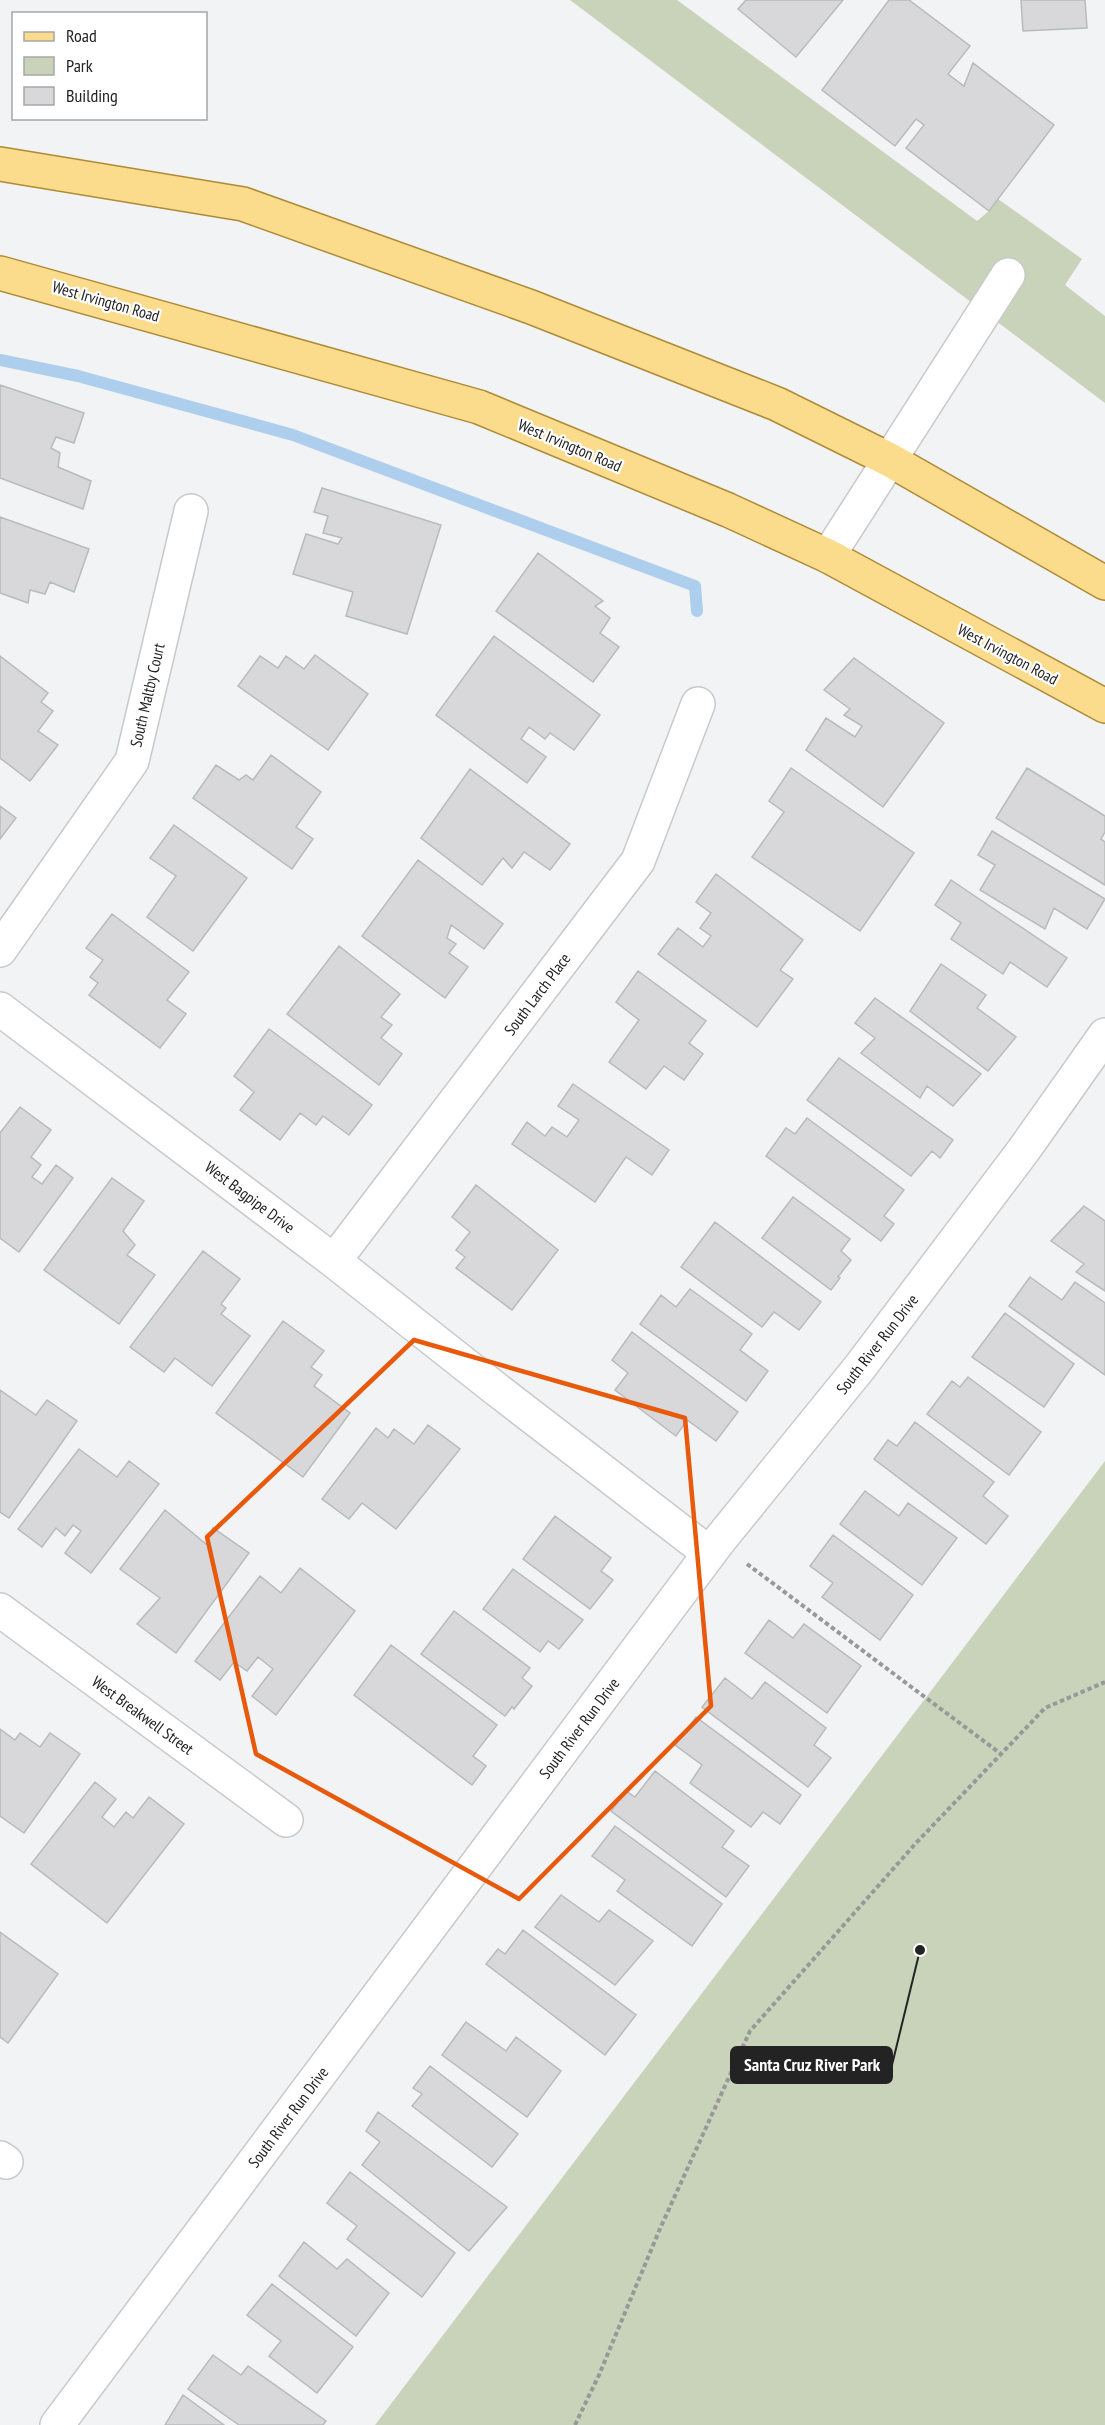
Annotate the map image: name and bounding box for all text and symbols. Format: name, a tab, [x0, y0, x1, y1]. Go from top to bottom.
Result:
legend	[12, 12, 207, 120]
text: Road	[66, 24, 97, 47]
text: Park	[66, 54, 93, 77]
text: Building	[66, 84, 118, 107]
street label: West Irvington Road	[50, 276, 162, 326]
street label: West Irvington Road	[515, 414, 625, 476]
street label: West Irvington Road	[954, 619, 1062, 689]
street label: South Maltby Court	[125, 641, 169, 749]
street label: South Larch Place	[499, 949, 575, 1039]
street label: West Bagpipe Drive	[201, 1157, 299, 1237]
street label: South River Run Drive	[832, 1290, 922, 1398]
street label: West Breakwell Street	[88, 1671, 198, 1759]
street label: South River Run Drive	[534, 1674, 624, 1782]
callout: Santa Cruz River Park	[731, 2047, 892, 2083]
text: Santa Cruz River Park	[744, 2053, 881, 2076]
street label: South River Run Drive	[243, 2063, 333, 2171]

